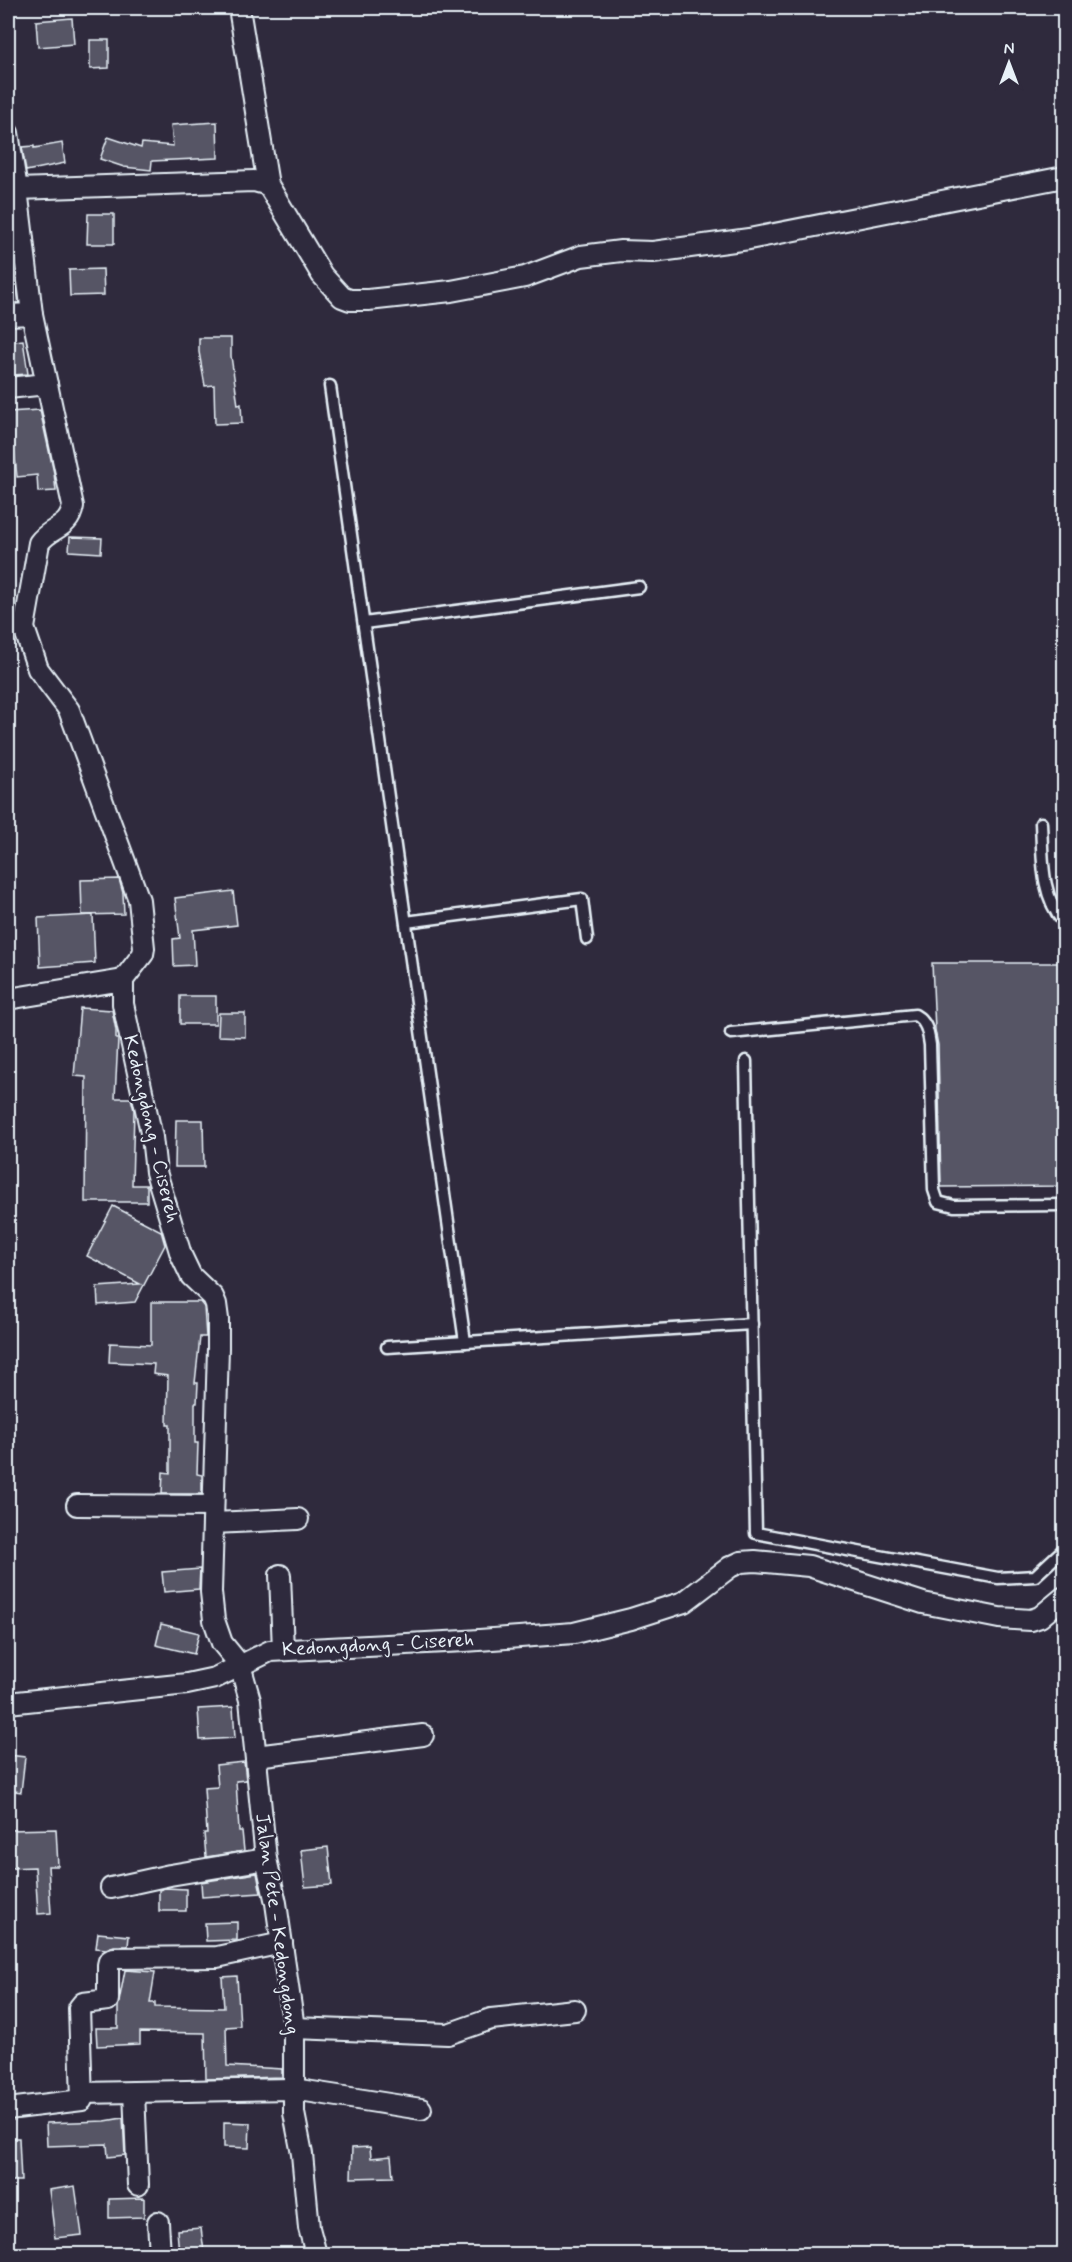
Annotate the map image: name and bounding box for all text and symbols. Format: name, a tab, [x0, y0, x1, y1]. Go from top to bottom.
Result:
north arrow	[979, 33, 1039, 93]
text: N	[1004, 39, 1014, 60]
street label: Kedongdong - Cisereh	[116, 1032, 186, 1226]
street label: Kedongdong - Cisereh	[281, 1626, 475, 1664]
street label: Jalan Pete - Kedongdong	[248, 1811, 306, 2037]

